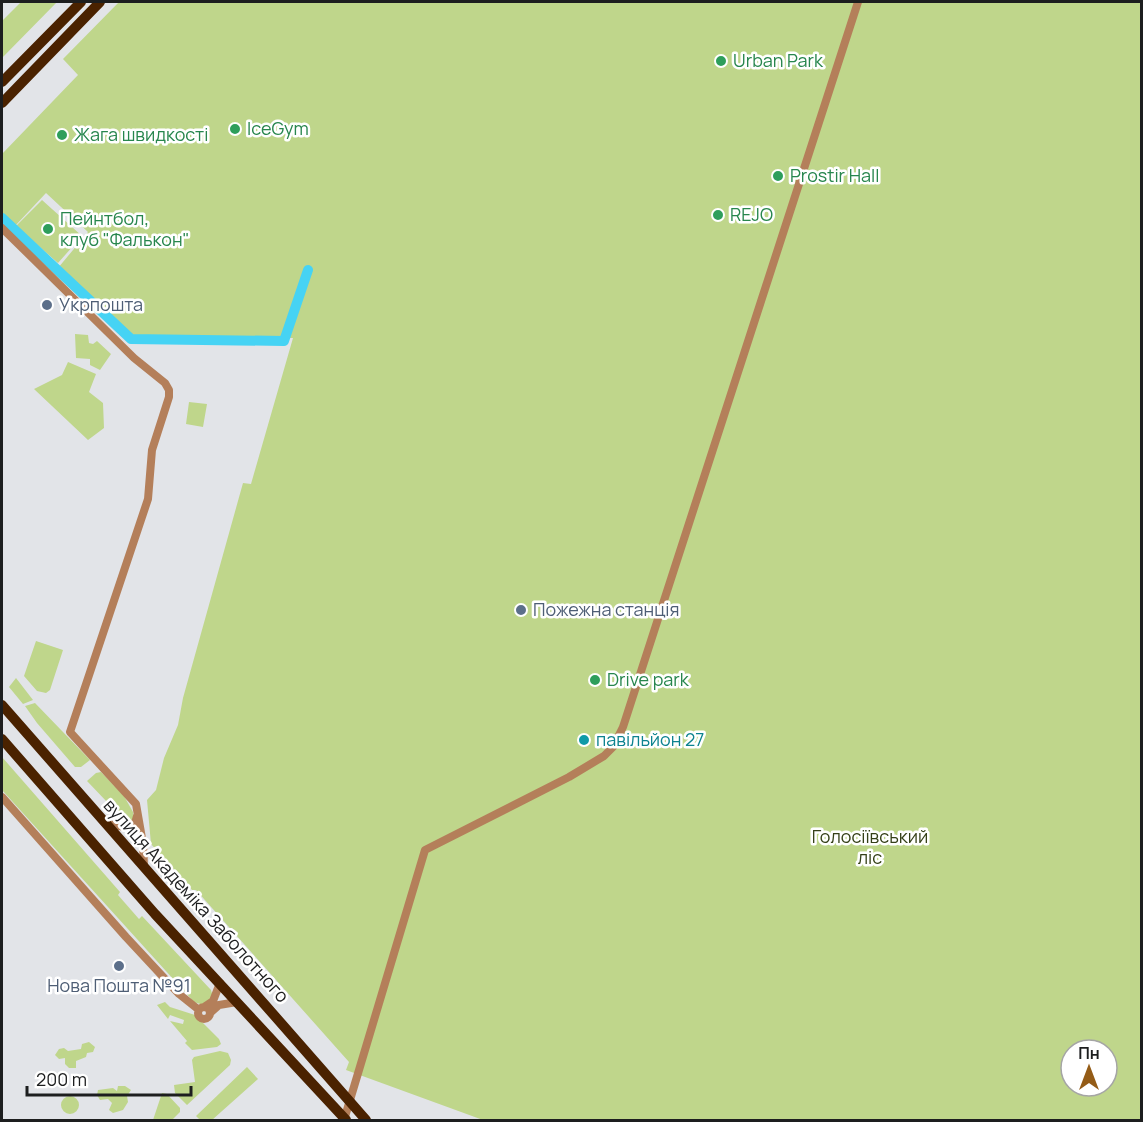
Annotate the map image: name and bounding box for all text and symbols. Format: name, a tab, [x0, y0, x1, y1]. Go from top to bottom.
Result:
place label: Urban Park	[733, 48, 824, 72]
marker: Urban Park	[714, 54, 728, 68]
place label: IceGym	[247, 116, 309, 140]
place label: Жага швидкості	[74, 122, 208, 146]
marker: IceGym	[228, 122, 242, 136]
marker: Жага швидкості	[55, 128, 69, 142]
place label: Prostir Hall	[790, 163, 879, 187]
marker: Prostir Hall	[771, 169, 785, 183]
place label: REJO	[730, 202, 773, 226]
place label: Пейнтбол, клуб "Фалькон"	[60, 206, 190, 251]
marker: REJO	[711, 208, 725, 222]
marker: Пейнтбол, клуб "Фалькон"	[41, 222, 55, 236]
place label: Укрпошта	[59, 292, 143, 316]
marker: Укрпошта	[40, 298, 54, 312]
place label: Пожежна станція	[533, 597, 679, 621]
marker: Пожежна станція	[514, 603, 528, 617]
place label: Drive park	[607, 667, 690, 691]
marker: Drive park	[588, 673, 602, 687]
place label: павільйон 27	[596, 727, 704, 751]
marker: павільйон 27	[577, 733, 591, 747]
street label: вулиця Академіка Заболотного	[99, 793, 295, 1007]
park label: Голосіївський ліс	[812, 824, 928, 869]
marker: Нова Пошта №91	[112, 959, 126, 973]
place label: Нова Пошта №91	[47, 973, 191, 997]
north arrow	[1059, 1038, 1119, 1098]
text: Пн	[1078, 1042, 1100, 1064]
scale bar	[27, 1059, 190, 1097]
text: 200 m	[36, 1067, 87, 1091]

